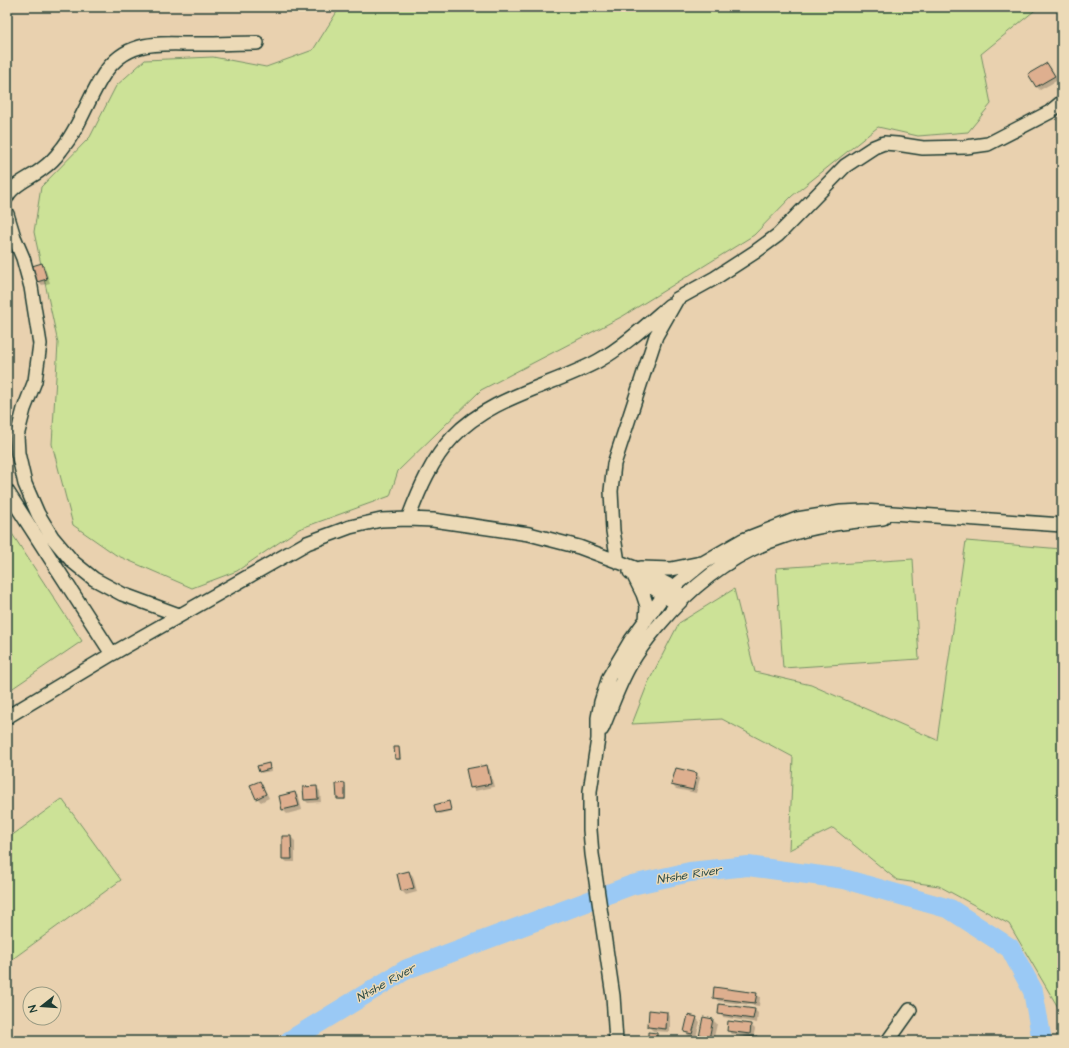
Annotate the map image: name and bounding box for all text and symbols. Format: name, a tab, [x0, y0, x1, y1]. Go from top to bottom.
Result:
water label: Ntshe River	[655, 861, 724, 889]
water label: Ntshe River	[353, 959, 420, 1006]
north arrow	[22, 986, 62, 1026]
text: N	[25, 1003, 41, 1014]

